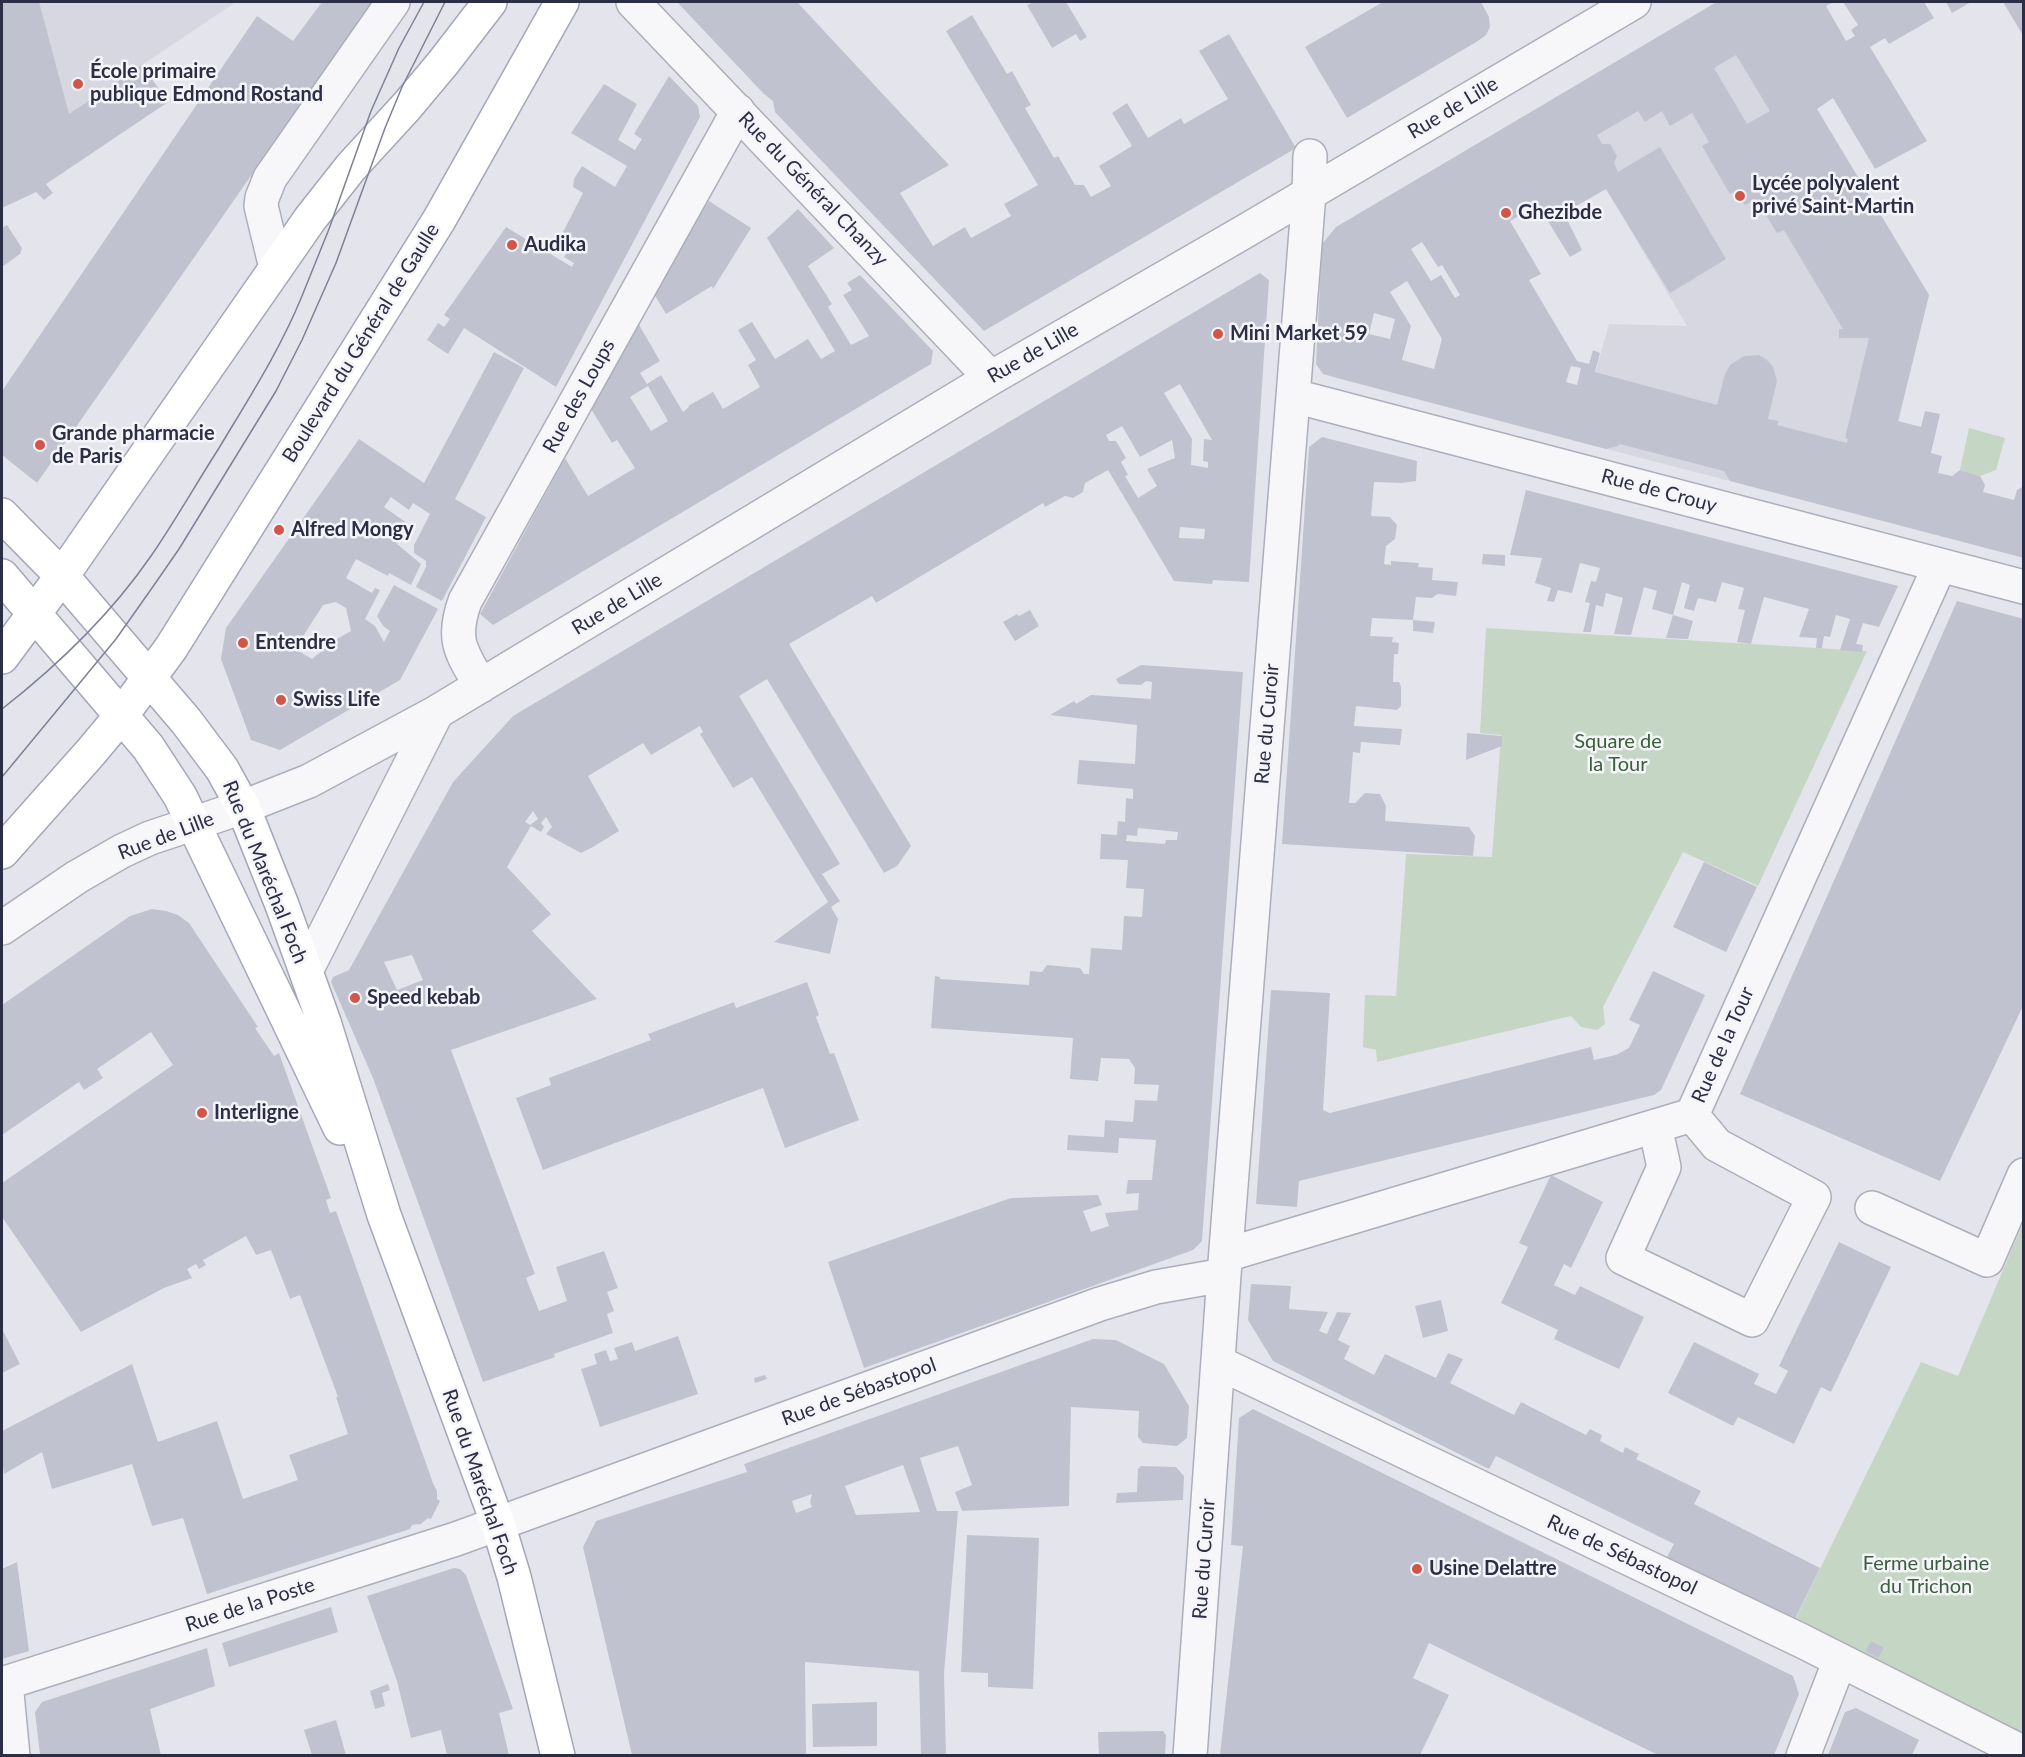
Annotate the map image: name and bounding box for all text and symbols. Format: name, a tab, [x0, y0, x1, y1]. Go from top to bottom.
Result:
place label: École primaire publique Edmond Rostand	[90, 60, 323, 107]
street label: Rue de Lille	[1404, 72, 1502, 144]
marker: École primaire publique Edmond Rostand	[71, 77, 85, 91]
street label: Rue du Général Chanzy	[733, 107, 893, 271]
place label: Lycée polyvalent privé Saint-Martin	[1752, 172, 1914, 219]
marker: Lycée polyvalent privé Saint-Martin	[1733, 189, 1747, 203]
place label: Ghezibde	[1518, 201, 1602, 225]
marker: Ghezibde	[1499, 206, 1513, 220]
street label: Boulevard du Général de Gaulle	[277, 219, 445, 467]
place label: Audika	[524, 233, 586, 257]
marker: Audika	[505, 238, 519, 252]
street label: Rue de Lille	[983, 317, 1083, 389]
place label: Mini Market 59	[1230, 322, 1368, 346]
marker: Mini Market 59	[1211, 327, 1225, 341]
street label: Rue des Loups	[538, 335, 620, 457]
place label: Grande pharmacie de Paris	[52, 422, 215, 469]
marker: Grande pharmacie de Paris	[33, 438, 47, 452]
street label: Rue de Crouy	[1599, 464, 1719, 518]
place label: Alfred Mongy	[291, 518, 414, 542]
marker: Alfred Mongy	[272, 523, 286, 537]
street label: Rue de Lille	[568, 568, 666, 640]
place label: Entendre	[255, 631, 336, 655]
marker: Entendre	[236, 636, 250, 650]
street label: Rue du Curoir	[1250, 663, 1284, 785]
place label: Swiss Life	[293, 688, 380, 712]
marker: Swiss Life	[274, 693, 288, 707]
park label: Square de la Tour	[1574, 730, 1662, 777]
street label: Rue du Maréchal Foch	[217, 777, 313, 967]
street label: Rue de Lille	[115, 807, 217, 865]
street label: Rue de la Tour	[1687, 983, 1759, 1107]
place label: Speed kebab	[367, 986, 480, 1010]
marker: Speed kebab	[348, 991, 362, 1005]
place label: Interligne	[214, 1101, 299, 1125]
marker: Interligne	[195, 1106, 209, 1120]
street label: Rue de Sébastopol	[778, 1353, 940, 1431]
street label: Rue du Maréchal Foch	[437, 1386, 523, 1578]
street label: Rue du Curoir	[1188, 1498, 1220, 1620]
street label: Rue de Sébastopol	[1543, 1510, 1701, 1600]
park label: Ferme urbaine du Trichon	[1863, 1552, 1989, 1599]
place label: Usine Delattre	[1429, 1557, 1557, 1581]
marker: Usine Delattre	[1410, 1562, 1424, 1576]
street label: Rue de la Poste	[182, 1573, 318, 1637]

